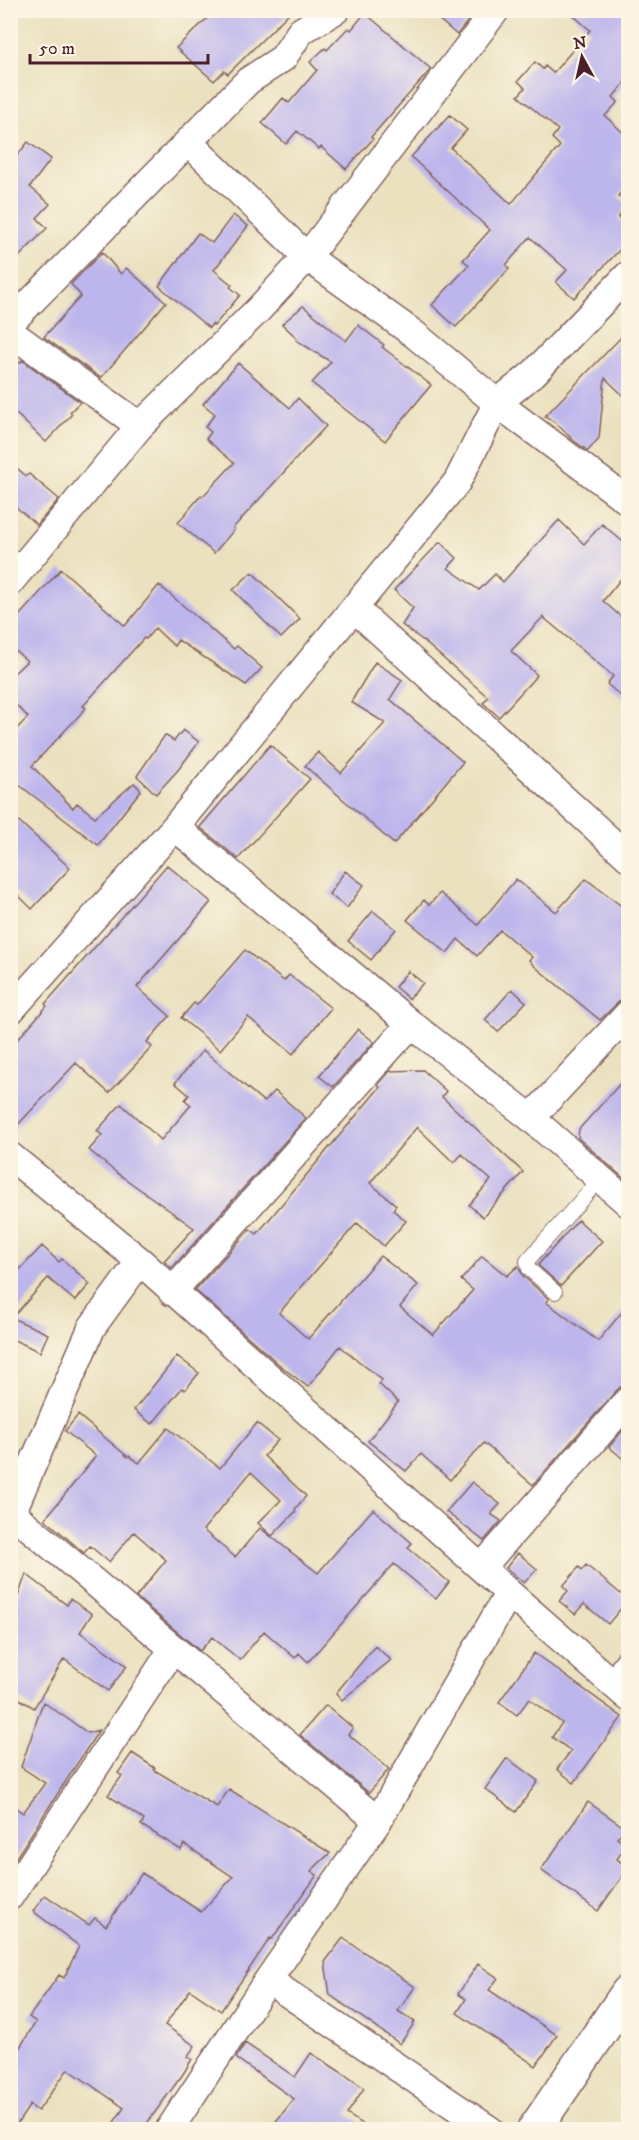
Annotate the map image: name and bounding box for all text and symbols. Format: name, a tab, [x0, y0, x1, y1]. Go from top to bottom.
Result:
scale bar	[30, 27, 208, 65]
north arrow	[552, 27, 612, 87]
text: N	[572, 32, 588, 54]
text: 50 m	[39, 38, 75, 60]

